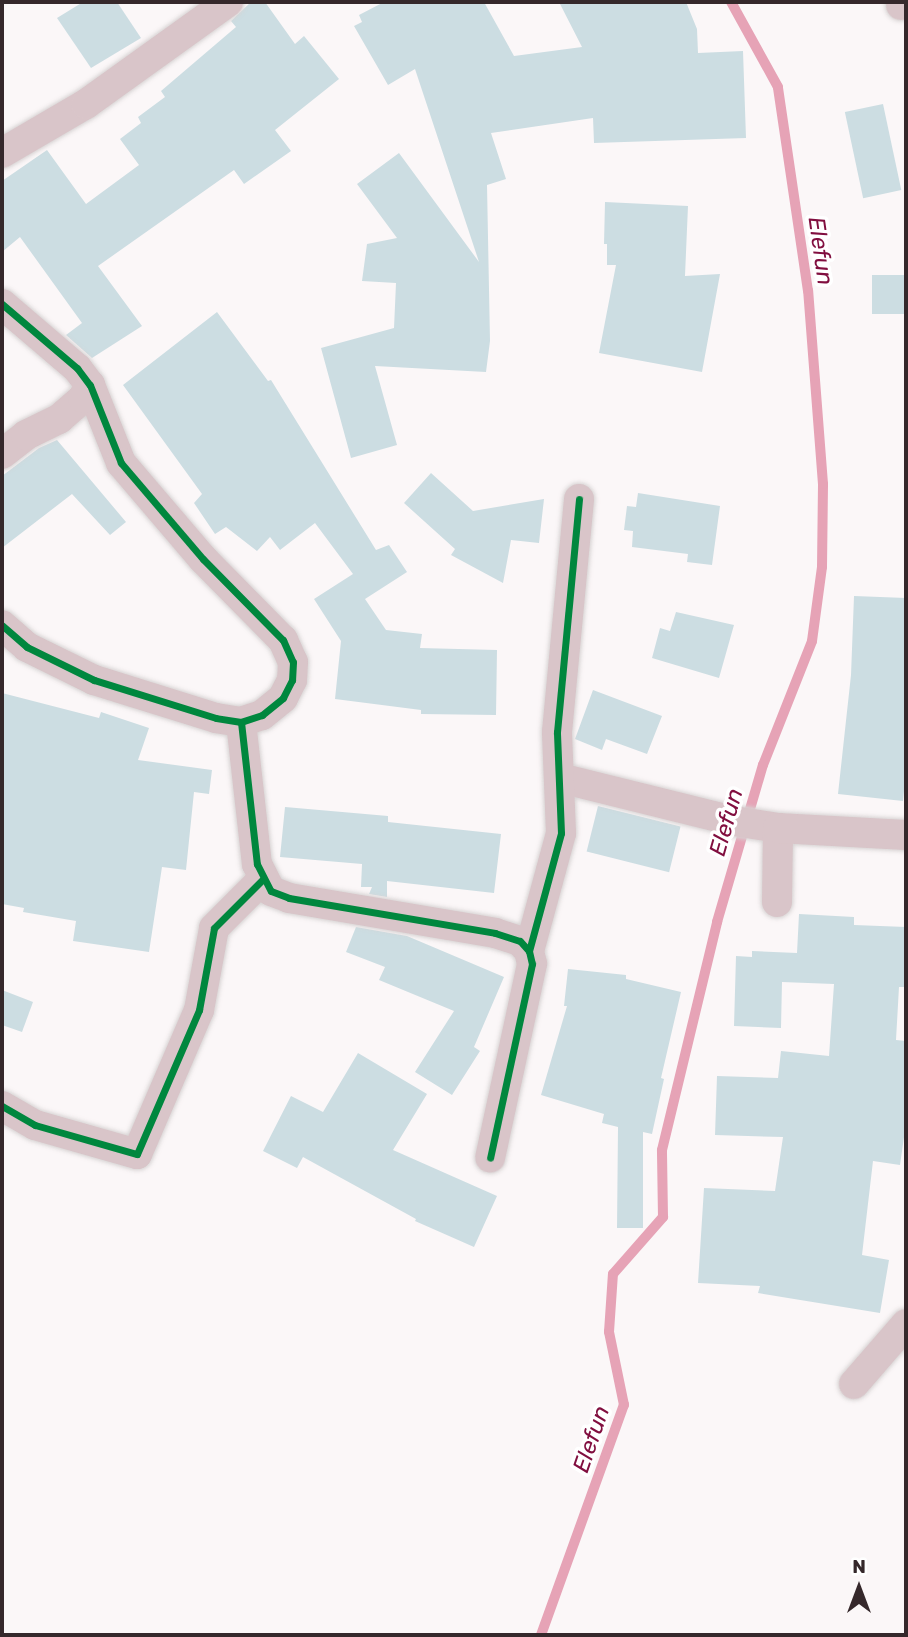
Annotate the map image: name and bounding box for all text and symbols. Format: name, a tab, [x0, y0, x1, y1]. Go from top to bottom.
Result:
water label: Elefun	[803, 215, 839, 287]
water label: Elefun	[703, 785, 749, 859]
water label: Elefun	[567, 1402, 615, 1476]
north arrow	[824, 1553, 894, 1623]
text: N	[852, 1555, 866, 1578]

